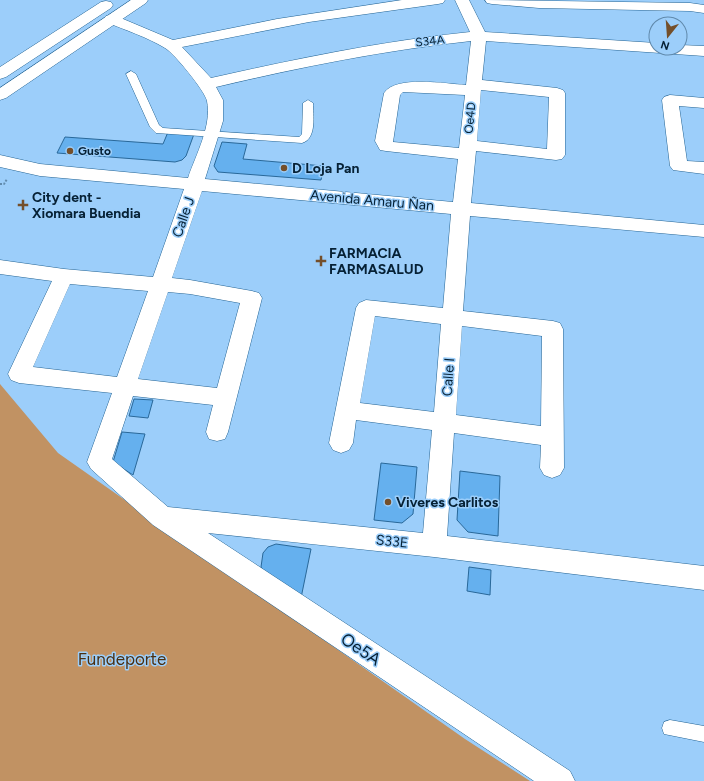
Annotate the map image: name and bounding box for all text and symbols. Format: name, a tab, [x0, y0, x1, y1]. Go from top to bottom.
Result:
north arrow	[648, 16, 688, 56]
street label: S34A	[415, 32, 445, 50]
text: N	[659, 38, 671, 53]
street label: Oe4D	[462, 102, 478, 134]
place label: Gusto	[78, 144, 111, 158]
marker: Gusto	[65, 146, 75, 156]
place label: D Loja Pan	[292, 160, 359, 177]
marker: D Loja Pan	[279, 163, 289, 173]
street label: Avenida Amaru Ñan	[309, 187, 435, 214]
place label: City dent - Xiomara Buendia	[32, 189, 141, 222]
street label: Calle J	[169, 195, 198, 240]
marker: City dent - Xiomara Buendia	[17, 199, 29, 211]
place label: FARMACIA FARMASALUD	[329, 245, 424, 278]
marker: FARMACIA FARMASALUD	[316, 256, 326, 266]
street label: Calle I	[439, 357, 458, 397]
place label: Viveres Carlitos	[396, 494, 499, 511]
marker: Viveres Carlitos	[383, 497, 393, 507]
street label: S33E	[375, 531, 409, 552]
street label: Oe5A	[337, 628, 385, 670]
park label: Fundeporte	[78, 649, 166, 669]

